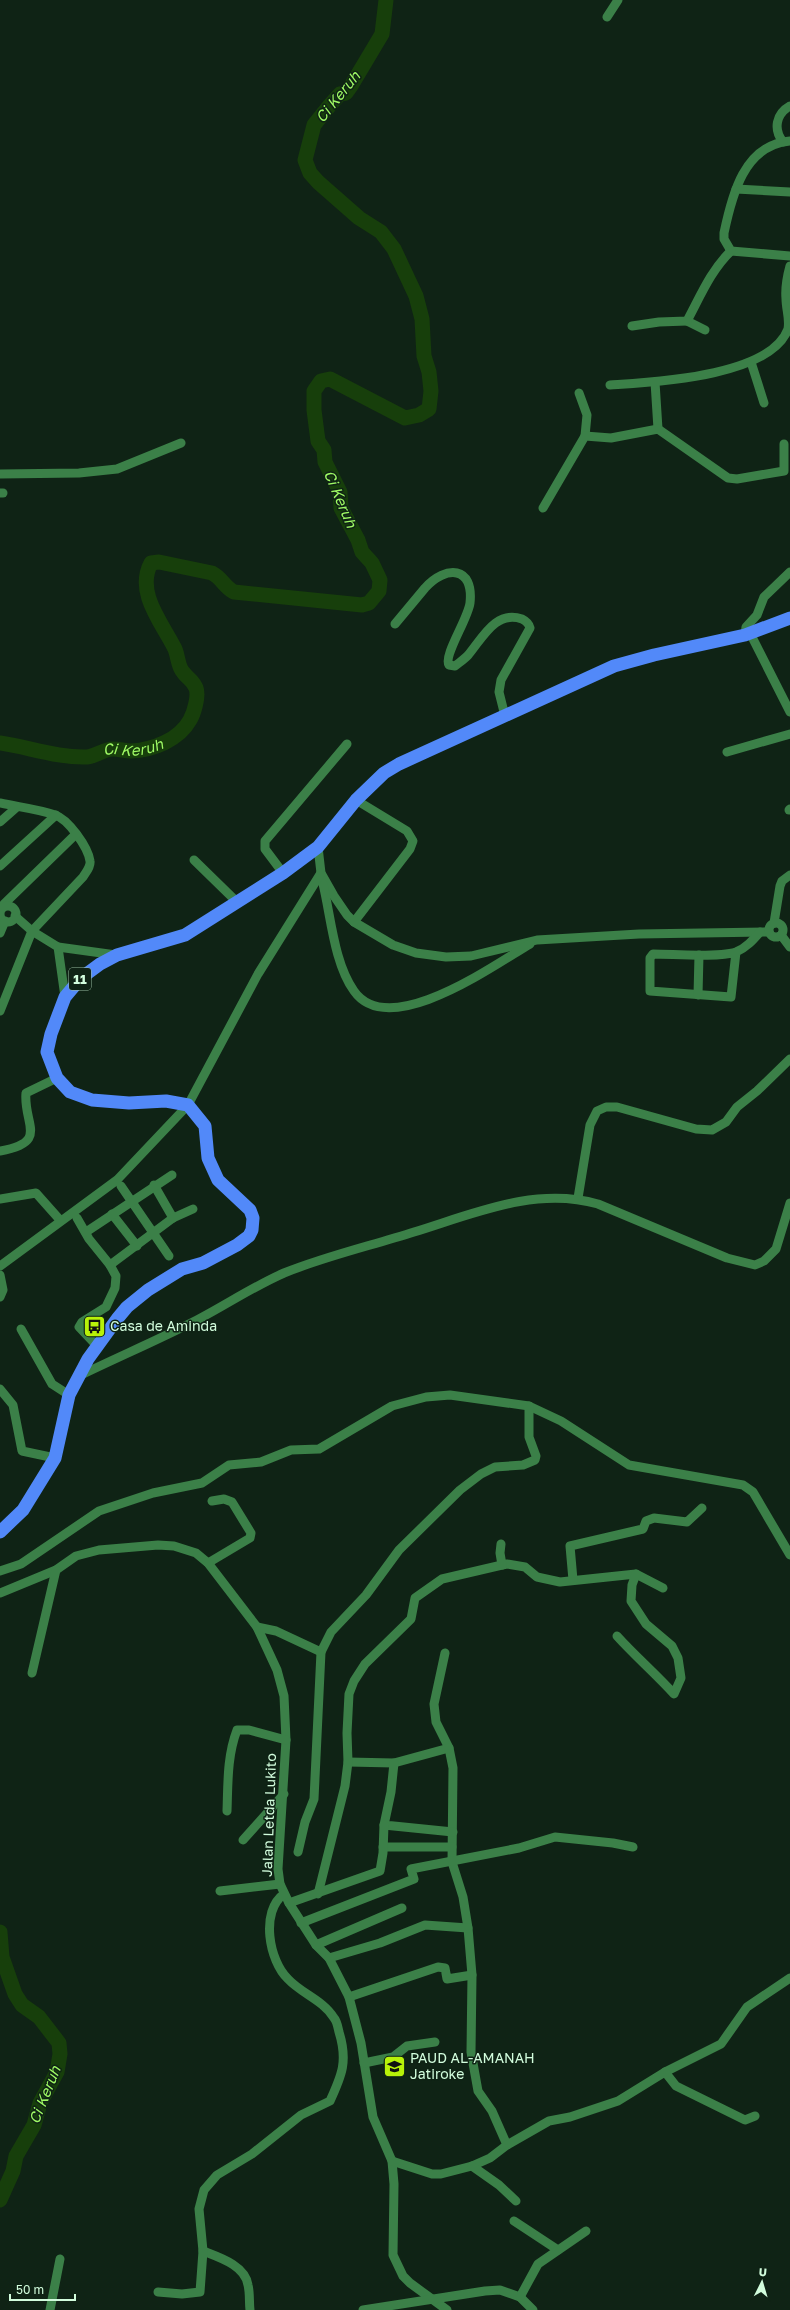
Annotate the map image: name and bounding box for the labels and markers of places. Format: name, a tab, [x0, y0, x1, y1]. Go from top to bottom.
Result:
bus stop icon: Casa de Aminda	[82, 1313, 108, 1339]
place label: Casa de Aminda	[110, 1317, 217, 1334]
place label: PAUD AL-AMANAH Jatiroke	[410, 2049, 535, 2082]
school or university icon: PAUD AL-AMANAH Jatiroke	[382, 2053, 408, 2079]

